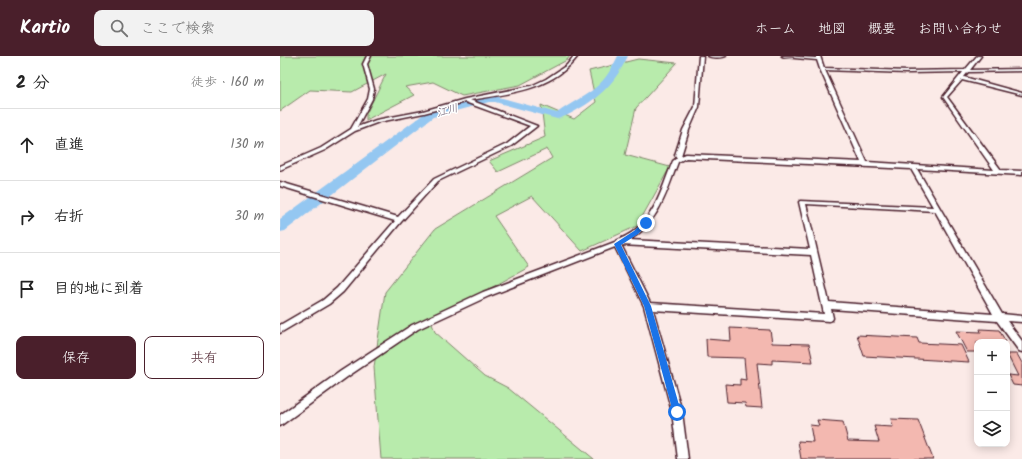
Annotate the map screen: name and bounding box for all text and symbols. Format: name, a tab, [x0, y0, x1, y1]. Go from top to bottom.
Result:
search box	[94, 10, 374, 46]
text: Kartio	[20, 13, 70, 43]
icon: search	[108, 17, 130, 39]
text: ここで検索	[140, 17, 215, 41]
text: ホーム	[755, 18, 796, 40]
text: 地図	[818, 18, 846, 40]
text: 概要	[868, 18, 896, 40]
text: お問い合わせ	[918, 18, 1002, 40]
text: 2 分	[16, 70, 49, 97]
text: 徒歩 · 160 m	[191, 72, 264, 93]
water label: 江川	[434, 99, 460, 123]
text: 直進	[54, 133, 84, 157]
icon: ahead	[16, 134, 38, 156]
text: 130 m	[230, 134, 264, 155]
text: 右折	[54, 205, 84, 229]
icon: right	[16, 206, 38, 228]
text: 30 m	[235, 206, 264, 227]
route end	[637, 214, 655, 232]
text: 目的地に到着	[54, 277, 144, 301]
icon: arrive	[16, 278, 38, 300]
button: 保存	[16, 336, 136, 379]
button: 共有	[144, 336, 264, 379]
map controls	[974, 339, 1010, 447]
button: +	[974, 339, 1010, 375]
button: −	[974, 375, 1010, 411]
route start	[668, 403, 686, 421]
button: layers	[974, 411, 1010, 447]

